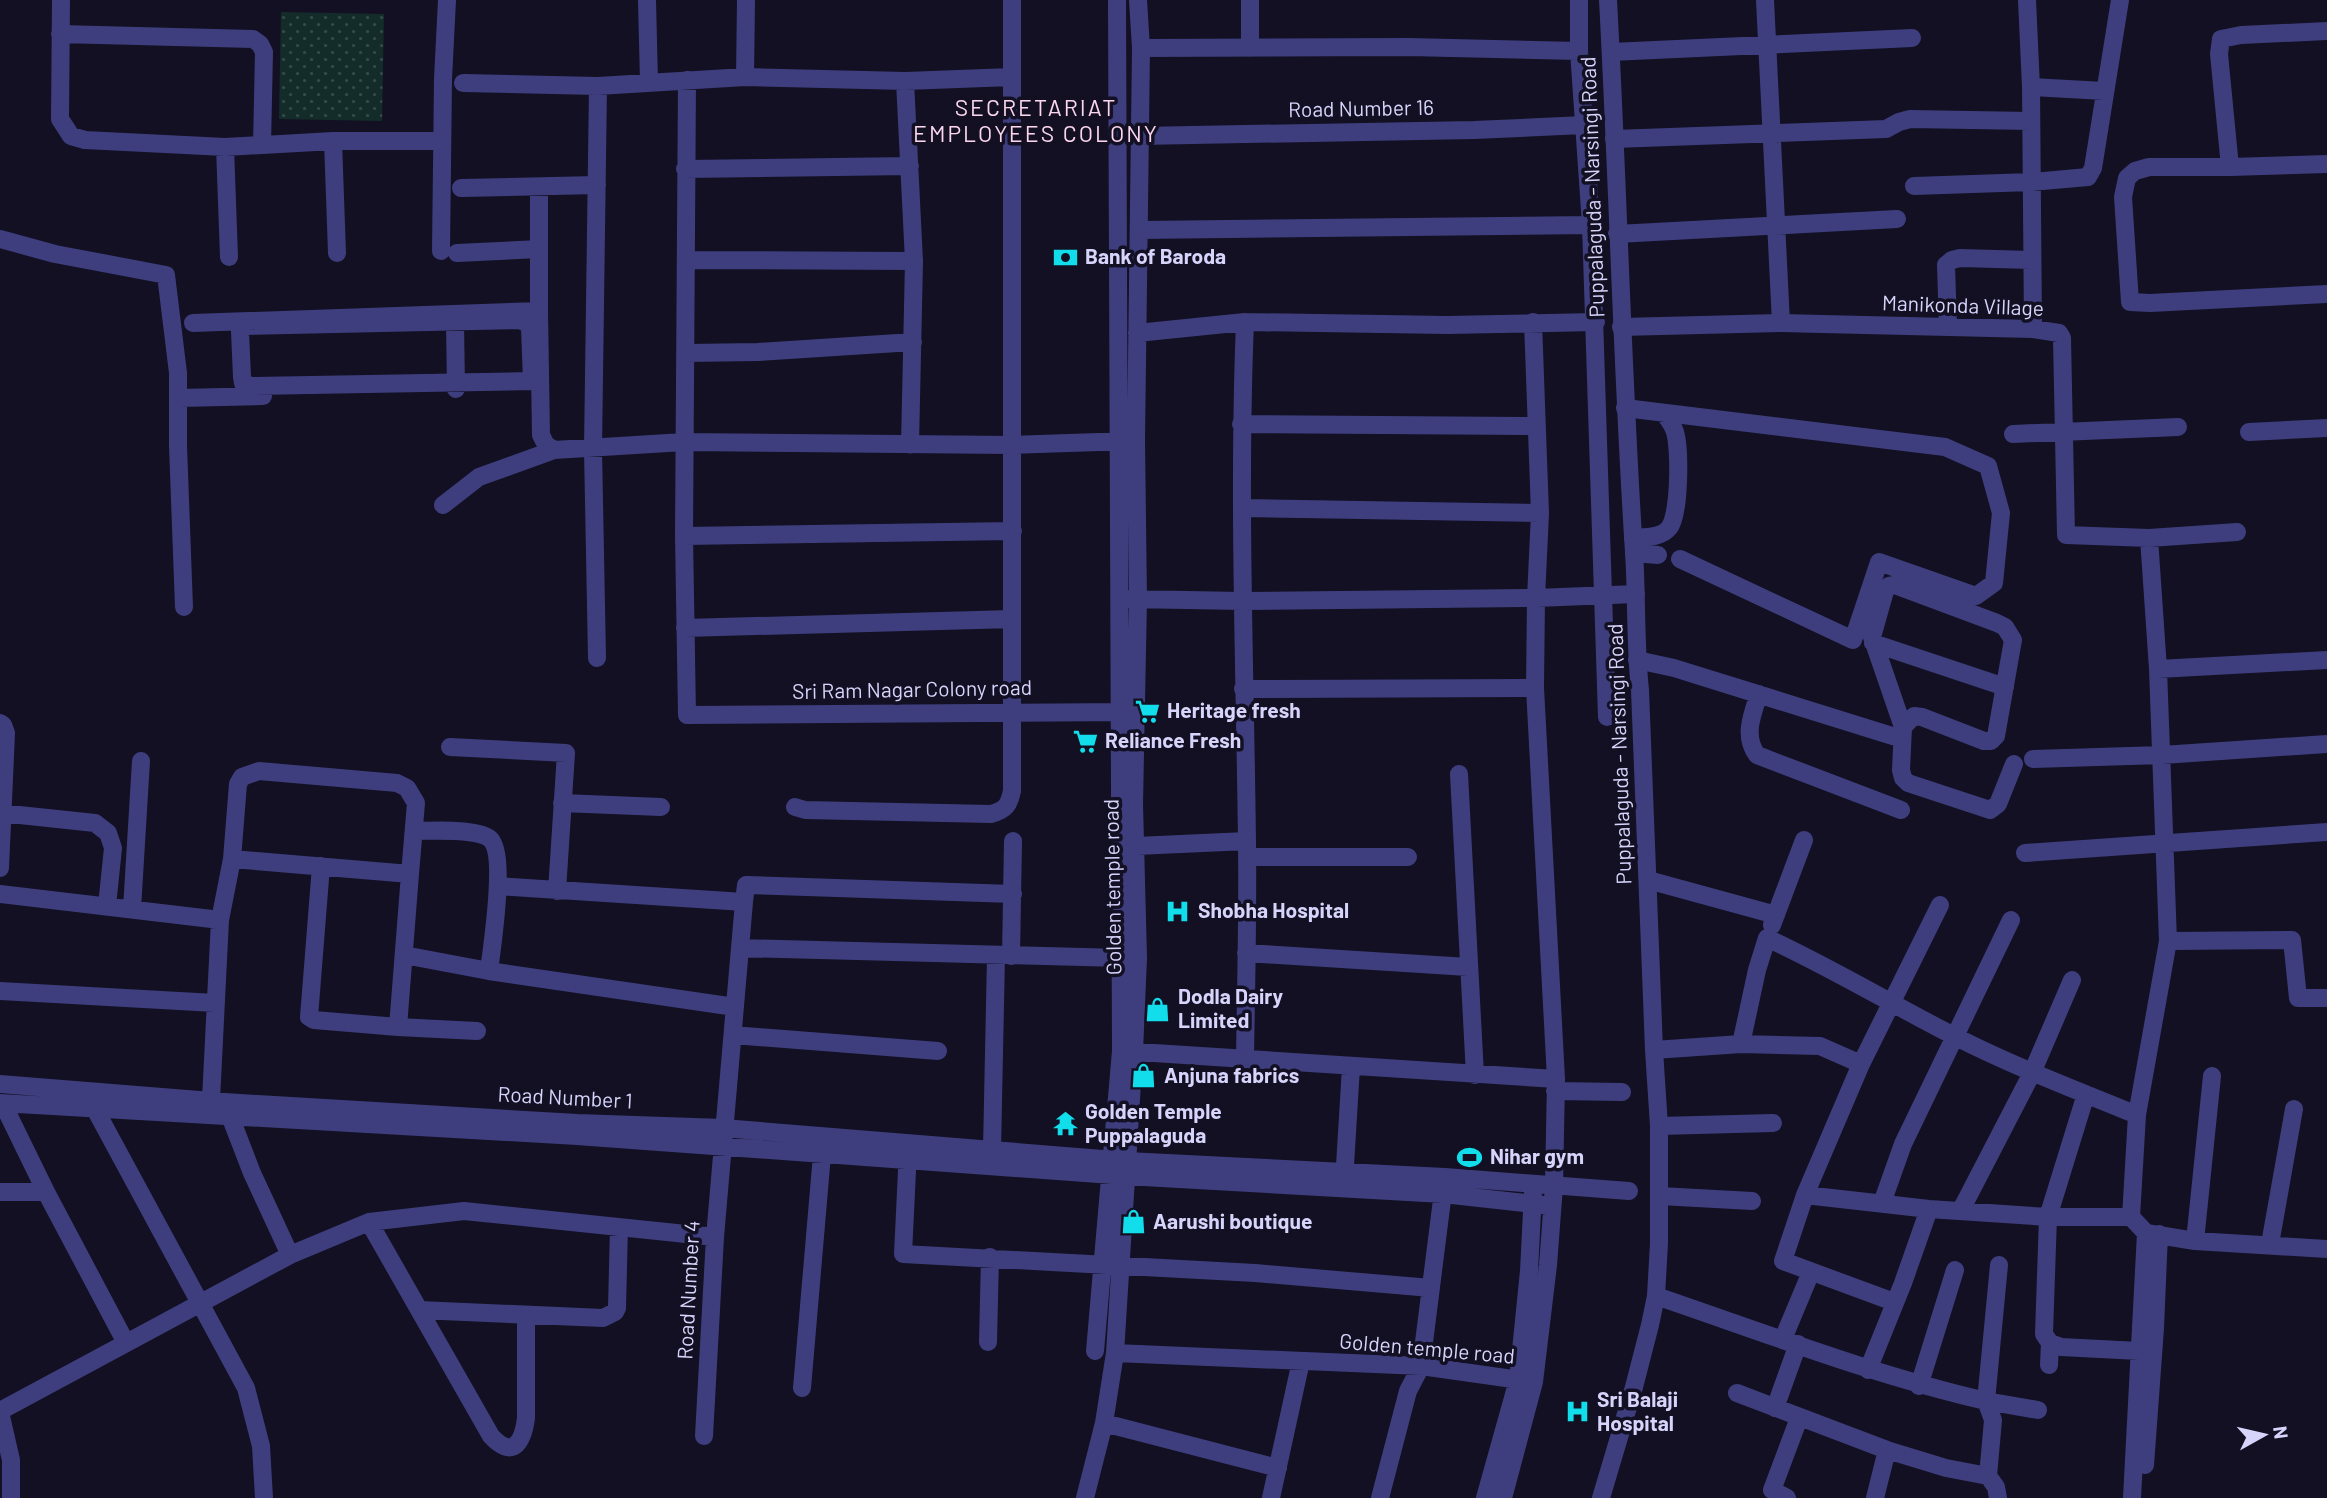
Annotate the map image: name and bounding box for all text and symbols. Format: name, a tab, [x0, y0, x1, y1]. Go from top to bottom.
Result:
street label: Puppalaguda - Narsingi Road	[1574, 56, 1609, 318]
district label: SECRETARIAT EMPLOYEES COLONY	[913, 93, 1159, 147]
street label: Road Number 16	[1288, 94, 1434, 121]
bank icon: Bank of Baroda	[1051, 243, 1079, 271]
place label: Bank of Baroda	[1085, 243, 1226, 268]
street label: Manikonda Village	[1882, 289, 2044, 320]
street label: Puppalaguda - Narsingi Road	[1601, 623, 1636, 885]
street label: Sri Ram Nagar Colony road	[792, 674, 1032, 703]
supermarket icon: Heritage fresh	[1133, 697, 1161, 725]
place label: Heritage fresh	[1167, 697, 1301, 722]
supermarket icon: Reliance Fresh	[1071, 727, 1099, 755]
place label: Reliance Fresh	[1105, 727, 1241, 752]
street label: Golden temple road	[1097, 799, 1126, 975]
hospital icon: Shobha Hospital	[1164, 897, 1192, 925]
place label: Shobha Hospital	[1198, 897, 1349, 922]
place label: Dodla Dairy Limited	[1178, 983, 1284, 1032]
shop icon: Dodla Dairy Limited	[1144, 995, 1172, 1023]
shop icon: Anjuna fabrics	[1130, 1062, 1158, 1090]
place label: Anjuna fabrics	[1164, 1062, 1299, 1087]
street label: Road Number 1	[497, 1080, 633, 1113]
place label: Golden Temple Puppalaguda	[1085, 1098, 1222, 1147]
temple icon: Golden Temple Puppalaguda	[1051, 1110, 1079, 1138]
sports icon: Nihar gym	[1456, 1143, 1484, 1171]
place label: Nihar gym	[1490, 1143, 1584, 1168]
shop icon: Aarushi boutique	[1119, 1208, 1147, 1236]
place label: Aarushi boutique	[1153, 1208, 1312, 1233]
street label: Road Number 4	[671, 1220, 704, 1360]
street label: Golden temple road	[1338, 1327, 1516, 1368]
place label: Sri Balaji Hospital	[1597, 1386, 1678, 1435]
hospital icon: Sri Balaji Hospital	[1563, 1398, 1591, 1426]
north arrow	[2229, 1400, 2299, 1470]
text: N	[2269, 1425, 2294, 1440]

